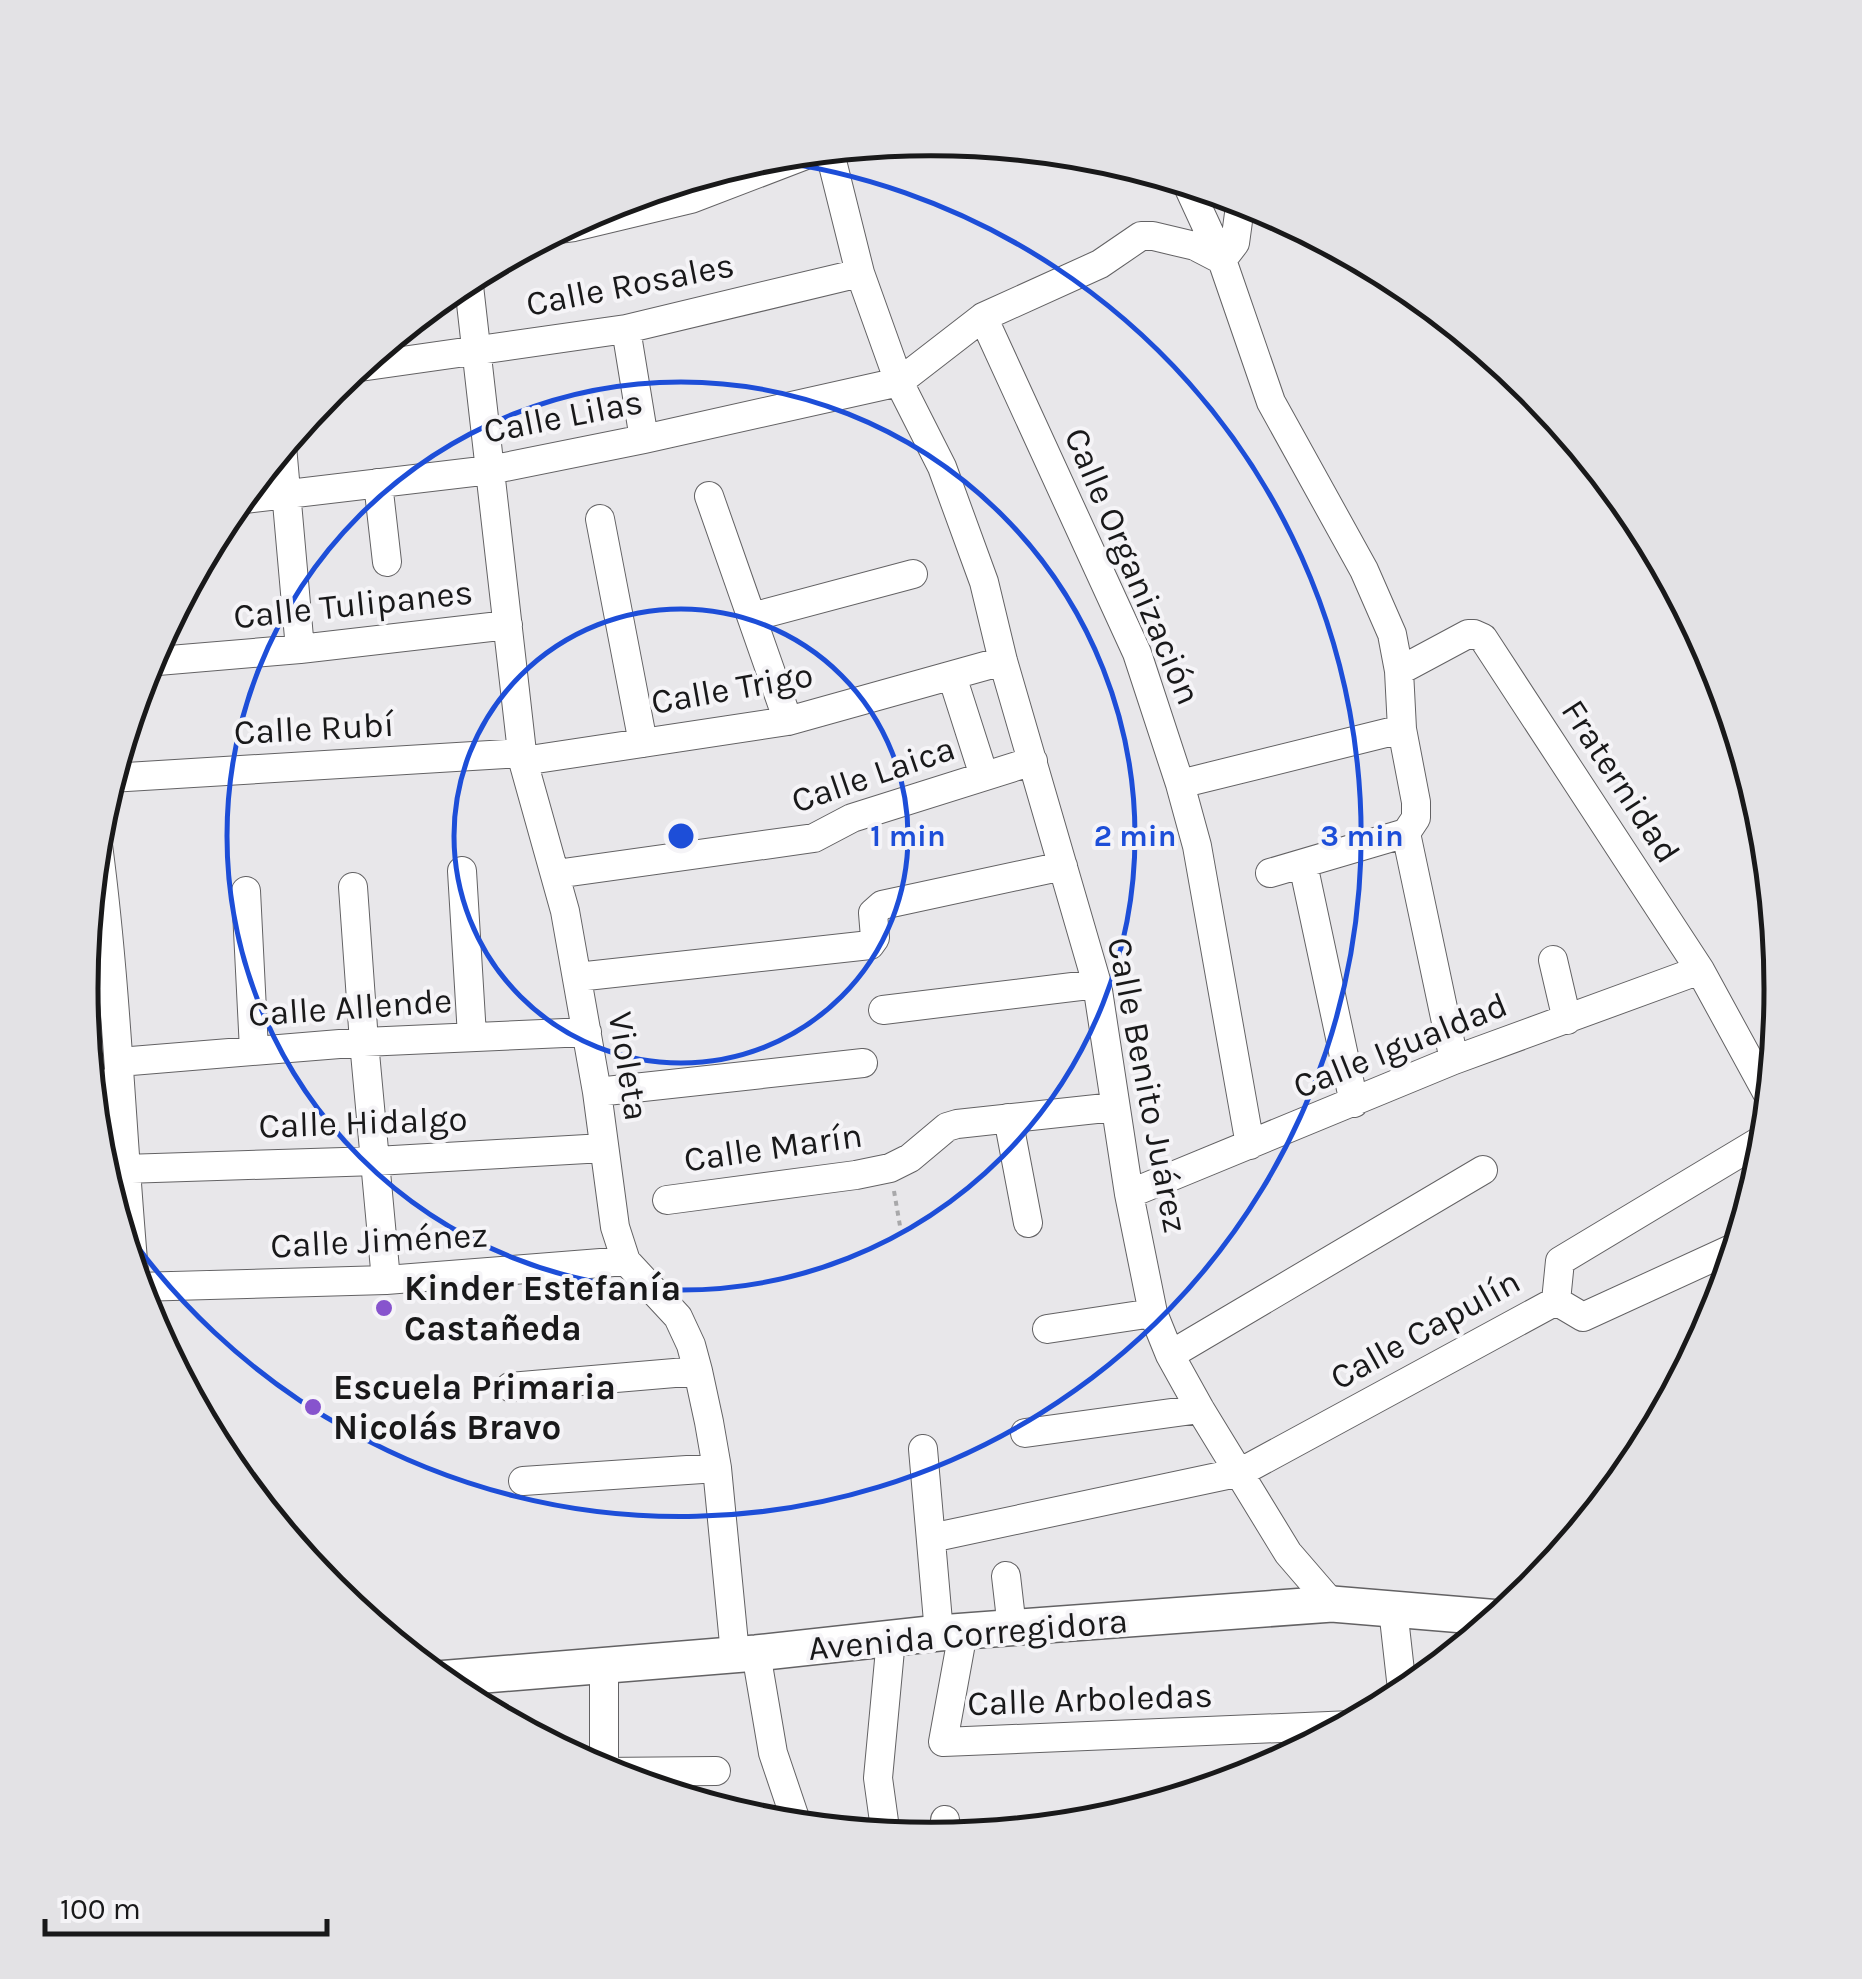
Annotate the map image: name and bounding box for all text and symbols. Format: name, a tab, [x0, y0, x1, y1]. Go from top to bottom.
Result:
street label: Calle Rosales	[523, 244, 738, 325]
street label: Calle Lilas	[480, 381, 646, 452]
street label: Calle Organización	[1056, 422, 1209, 711]
street label: Calle Tulipanes	[231, 572, 475, 637]
street label: Calle Trigo	[648, 654, 816, 723]
street label: Fraternidad	[1553, 692, 1689, 871]
street label: Calle Rubí	[233, 704, 396, 753]
street label: Calle Laica	[786, 727, 960, 822]
centre of rings	[663, 818, 699, 854]
text: 1 min	[870, 818, 946, 854]
text: 2 min	[1094, 818, 1176, 854]
text: 3 min	[1320, 818, 1404, 854]
street label: Calle Benito Juárez	[1099, 934, 1196, 1236]
street label: Calle Allende	[247, 980, 453, 1035]
street label: Calle Igualdad	[1287, 984, 1513, 1107]
street label: Violeta	[600, 1009, 657, 1123]
street label: Calle Hidalgo	[258, 1098, 468, 1147]
street label: Calle Marín	[681, 1115, 865, 1180]
street label: Calle Jiménez	[269, 1214, 489, 1267]
street label: Calle Capulín	[1323, 1261, 1527, 1398]
place label: Kinder Estefanía Castañeda	[404, 1268, 681, 1349]
marker: Kinder Estefanía Castañeda	[373, 1297, 395, 1319]
place label: Escuela Primaria Nicolás Bravo	[333, 1367, 616, 1448]
marker: Escuela Primaria Nicolás Bravo	[302, 1396, 324, 1418]
street label: Avenida Corregidora	[807, 1600, 1130, 1669]
street label: Calle Arboledas	[967, 1675, 1213, 1724]
scale bar	[45, 1874, 328, 1936]
text: 100 m	[60, 1891, 141, 1927]

